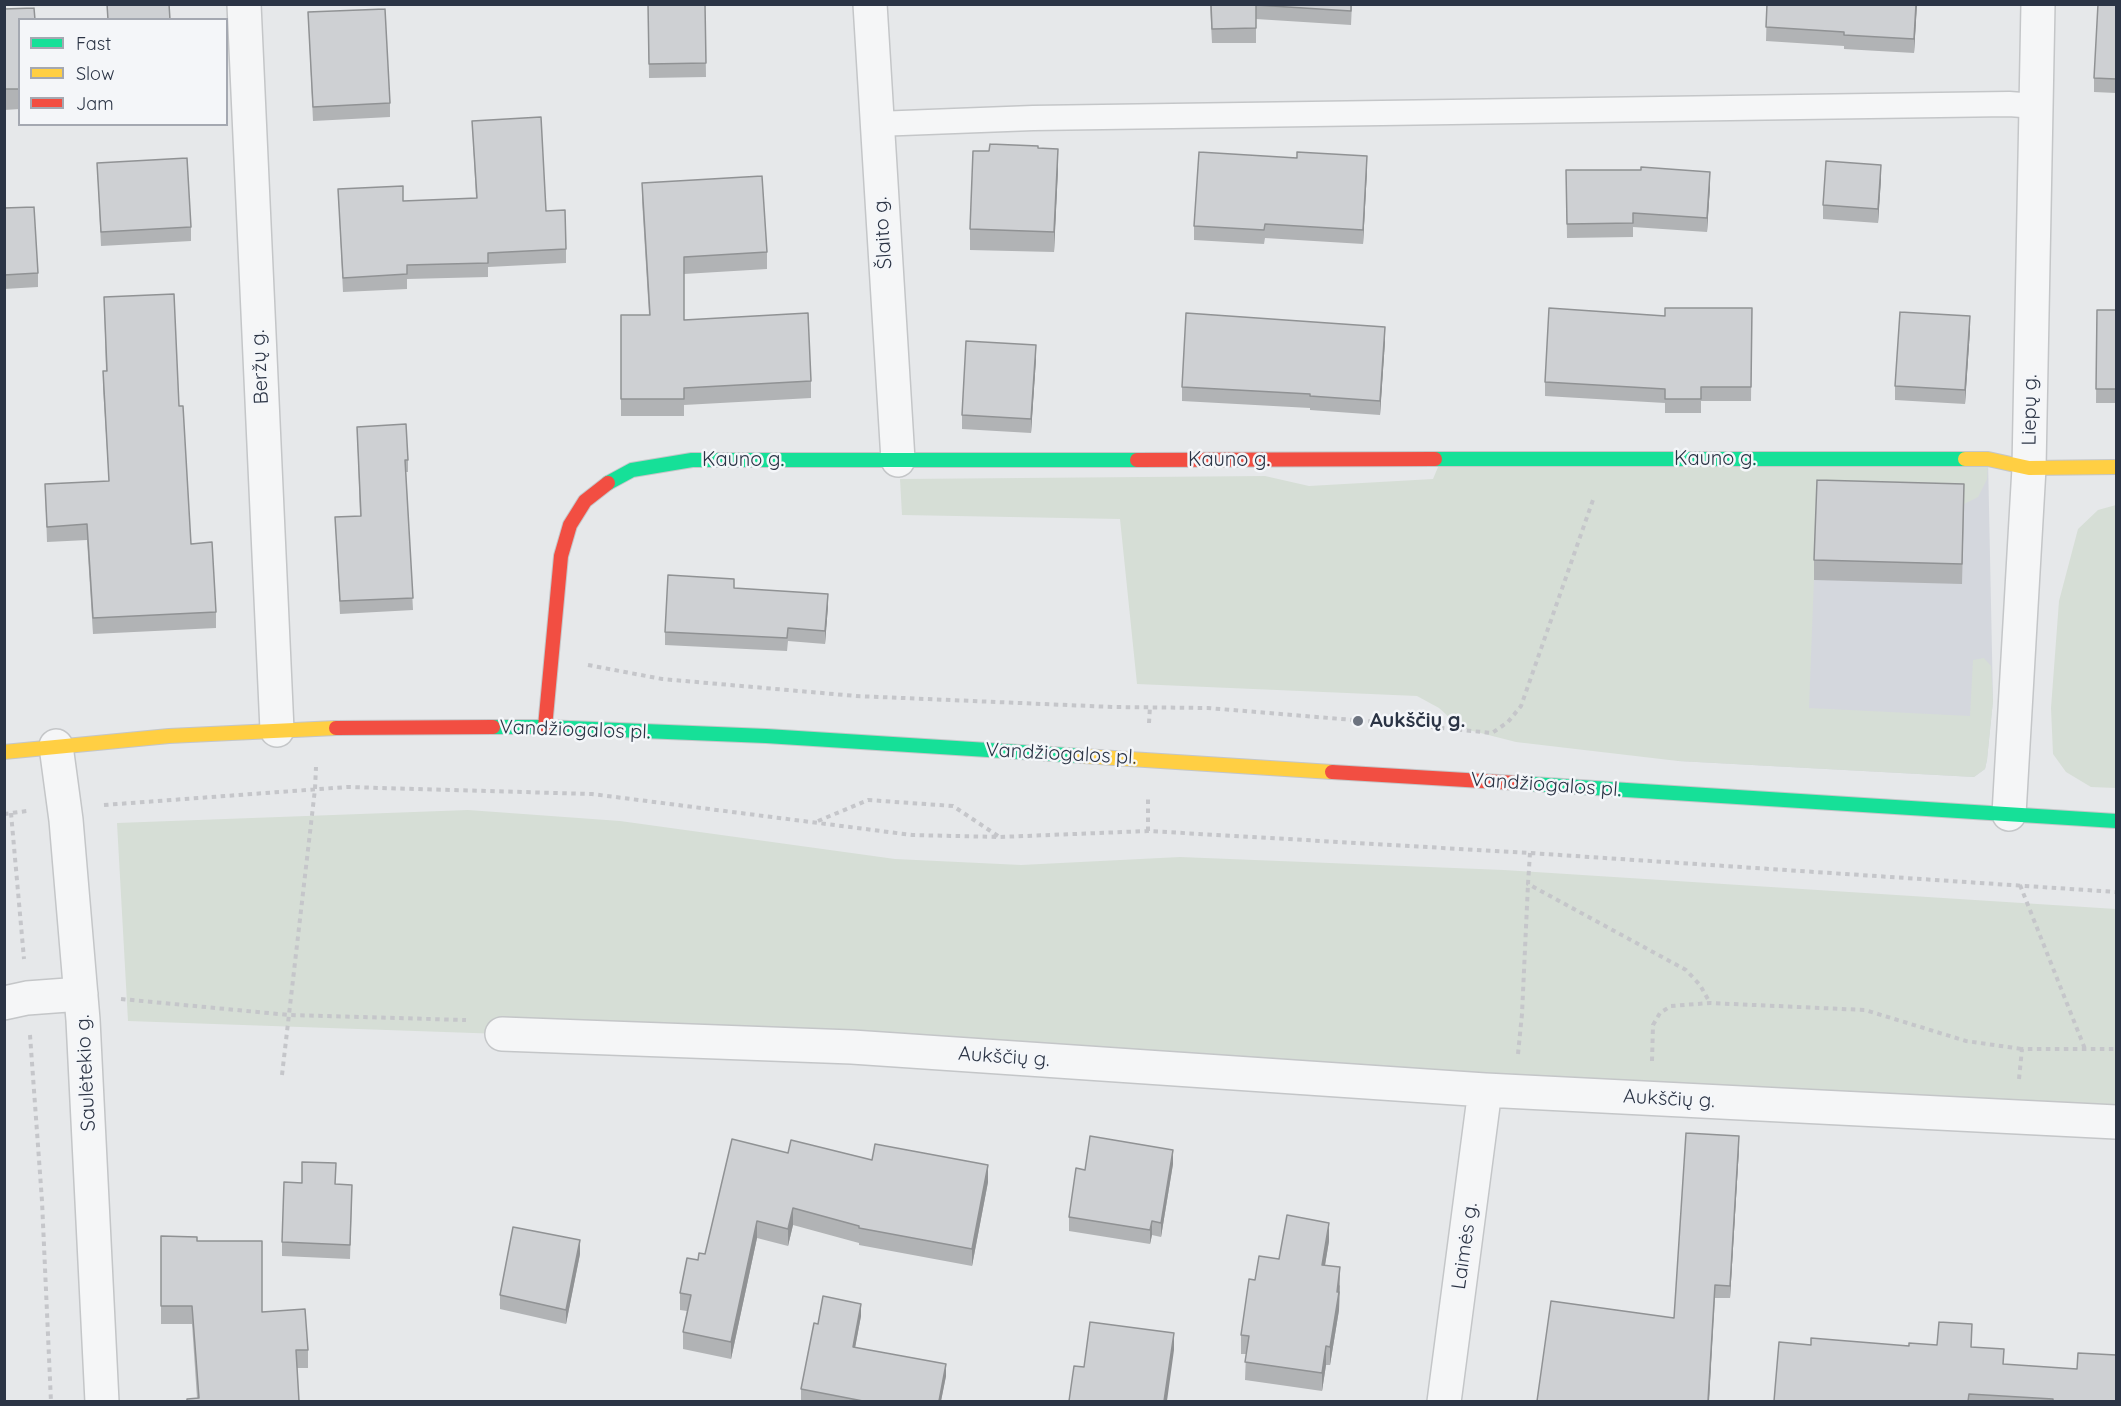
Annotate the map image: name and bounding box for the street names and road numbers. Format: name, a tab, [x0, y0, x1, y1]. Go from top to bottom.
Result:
street label: Šlaito g.	[868, 196, 898, 270]
street label: Beržų g.	[246, 329, 274, 405]
street label: Liepų g.	[2017, 374, 2043, 446]
street label: Kauno g.	[1674, 447, 1756, 471]
street label: Kauno g.	[702, 448, 784, 472]
street label: Kauno g.	[1188, 448, 1270, 472]
street label: Vandžiogalos pl.	[499, 715, 651, 745]
street label: Vandžiogalos pl.	[985, 738, 1137, 770]
street label: Vandžiogalos pl.	[1470, 768, 1622, 802]
street label: Saulėtekio g.	[71, 1014, 101, 1132]
street label: Aukščių g.	[957, 1042, 1051, 1072]
street label: Aukščių g.	[1623, 1085, 1715, 1113]
street label: Laimės g.	[1447, 1201, 1483, 1291]

